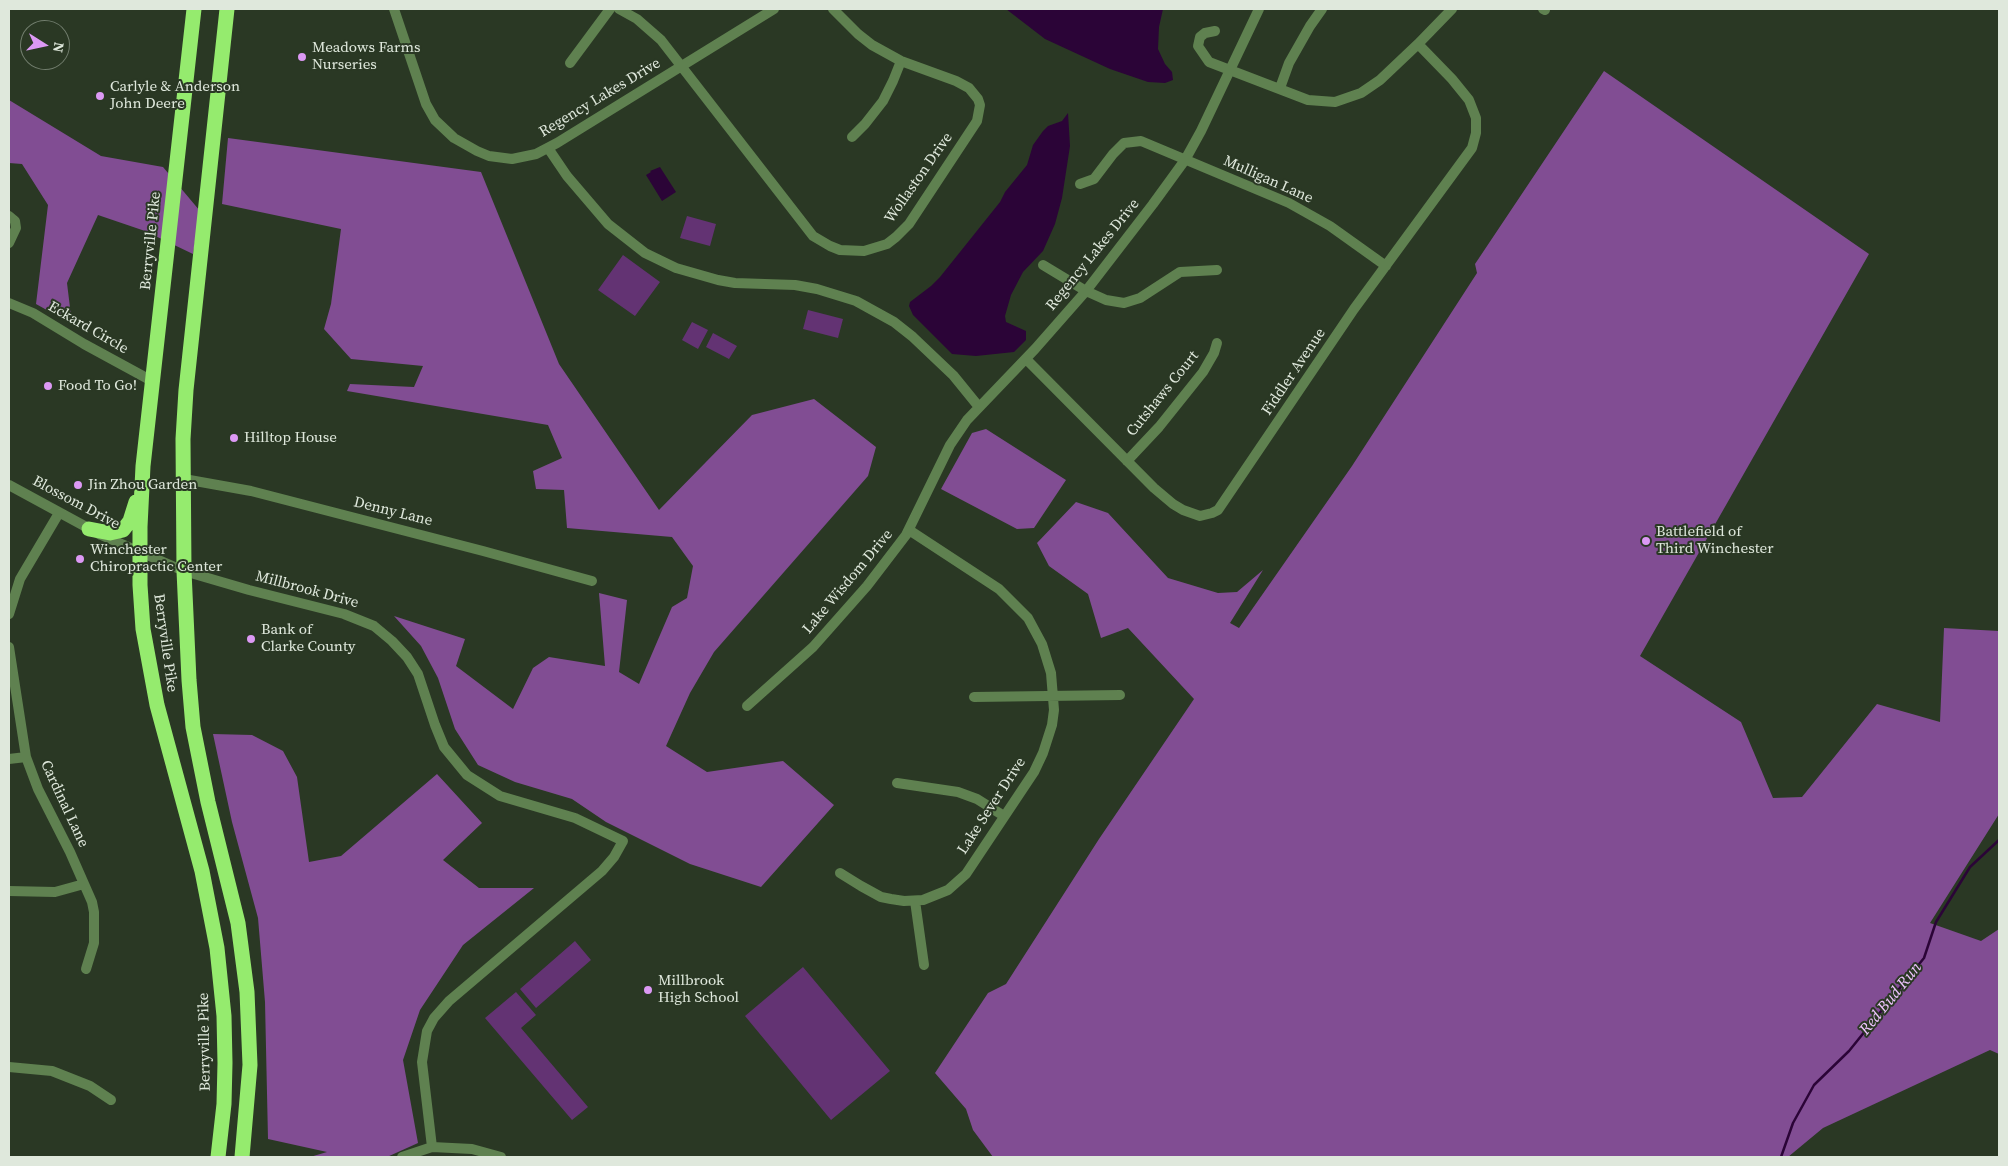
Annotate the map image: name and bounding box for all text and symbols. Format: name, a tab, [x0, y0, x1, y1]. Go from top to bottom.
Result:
north arrow	[20, 20, 70, 70]
place label: Meadows Farms Nurseries	[312, 39, 420, 74]
text: N	[48, 41, 70, 54]
marker: Meadows Farms Nurseries	[296, 51, 308, 63]
street label: Regency Lakes Drive	[536, 55, 664, 141]
place label: Carlyle & Anderson John Deere	[110, 78, 240, 113]
marker: Carlyle & Anderson John Deere	[94, 90, 106, 102]
street label: Wollaston Drive	[881, 129, 957, 227]
street label: Mulligan Lane	[1220, 152, 1316, 208]
street label: Berryville Pike	[137, 191, 165, 291]
street label: Regency Lakes Drive	[1042, 196, 1144, 314]
street label: Eckard Circle	[45, 298, 131, 358]
street label: Fiddler Avenue	[1258, 325, 1330, 419]
street label: Cutshaws Court	[1123, 348, 1203, 440]
place label: Food To Go!	[58, 377, 137, 395]
marker: Food To Go!	[42, 380, 54, 392]
place label: Hilltop House	[244, 429, 337, 447]
marker: Hilltop House	[228, 432, 240, 444]
street label: Blossom Drive	[29, 472, 123, 534]
place label: Jin Zhou Garden	[88, 476, 197, 494]
marker: Jin Zhou Garden	[72, 479, 84, 491]
street label: Denny Lane	[352, 494, 434, 530]
place label: Battlefield of Third Winchester	[1656, 523, 1774, 558]
street label: Lake Wisdom Drive	[799, 526, 897, 638]
marker: Battlefield of Third Winchester	[1640, 535, 1652, 547]
place label: Winchester Chiropractic Center	[90, 541, 222, 576]
marker: Winchester Chiropractic Center	[74, 553, 86, 565]
street label: Millbrook Drive	[253, 568, 361, 612]
street label: Berryville Pike	[149, 593, 181, 693]
place label: Bank of Clarke County	[261, 621, 355, 656]
marker: Bank of Clarke County	[245, 633, 257, 645]
street label: Lake Sever Drive	[954, 754, 1030, 858]
street label: Cardinal Lane	[36, 758, 92, 850]
water label: Red Bud Run	[1856, 959, 1926, 1039]
place label: Millbrook High School	[658, 972, 739, 1007]
marker: Millbrook High School	[642, 984, 654, 996]
street label: Berryville Pike	[195, 992, 215, 1092]

